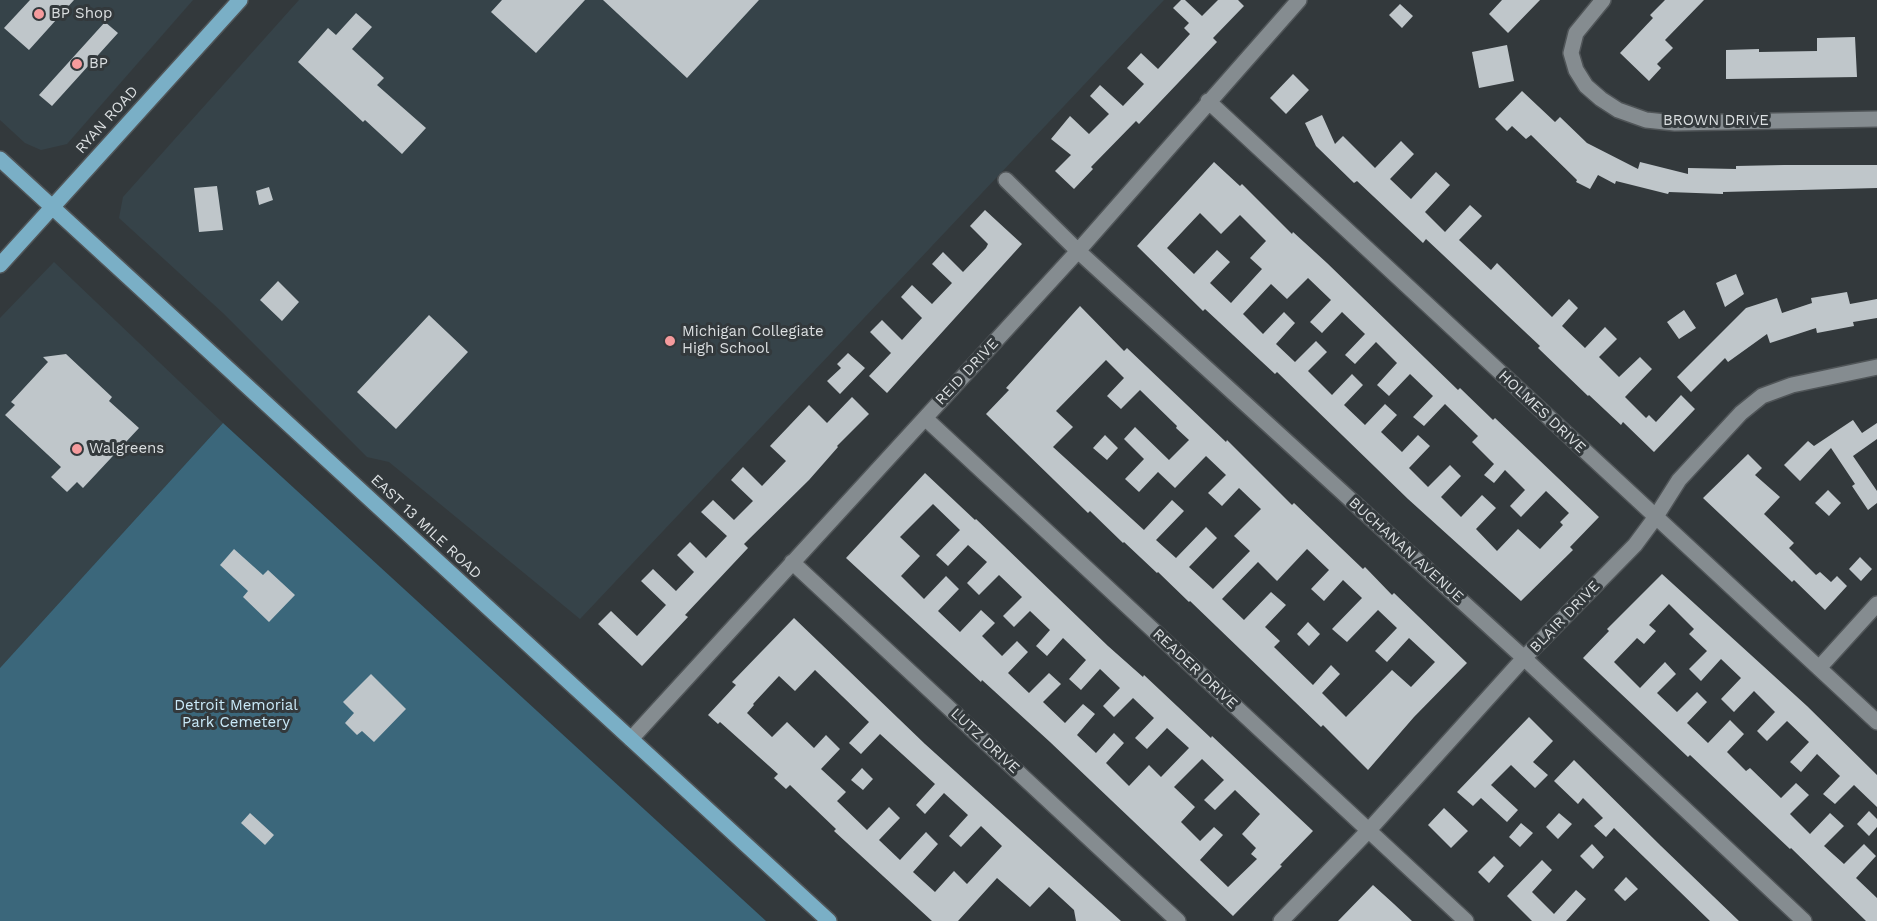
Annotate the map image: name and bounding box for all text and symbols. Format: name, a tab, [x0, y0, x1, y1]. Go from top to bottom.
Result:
place label: BP Shop	[51, 5, 112, 23]
marker: BP Shop	[32, 7, 46, 21]
place label: BP	[89, 55, 108, 73]
marker: BP	[70, 57, 84, 71]
street label: RYAN ROAD	[72, 82, 142, 158]
street label: BROWN DRIVE	[1663, 112, 1769, 130]
place label: Michigan Collegiate High School	[682, 323, 824, 358]
marker: Michigan Collegiate High School	[663, 334, 677, 348]
street label: REID DRIVE	[932, 335, 1002, 409]
street label: HOLMES DRIVE	[1495, 367, 1589, 457]
place label: Walgreens	[89, 440, 164, 458]
marker: Walgreens	[70, 442, 84, 456]
street label: EAST 13 MILE ROAD	[367, 471, 485, 583]
street label: BUCHANAN AVENUE	[1345, 494, 1467, 606]
street label: BLAIR DRIVE	[1526, 577, 1604, 657]
street label: READER DRIVE	[1149, 625, 1241, 713]
park label: Detroit Memorial Park Cemetery	[174, 697, 298, 732]
street label: LUTZ DRIVE	[947, 705, 1023, 777]

